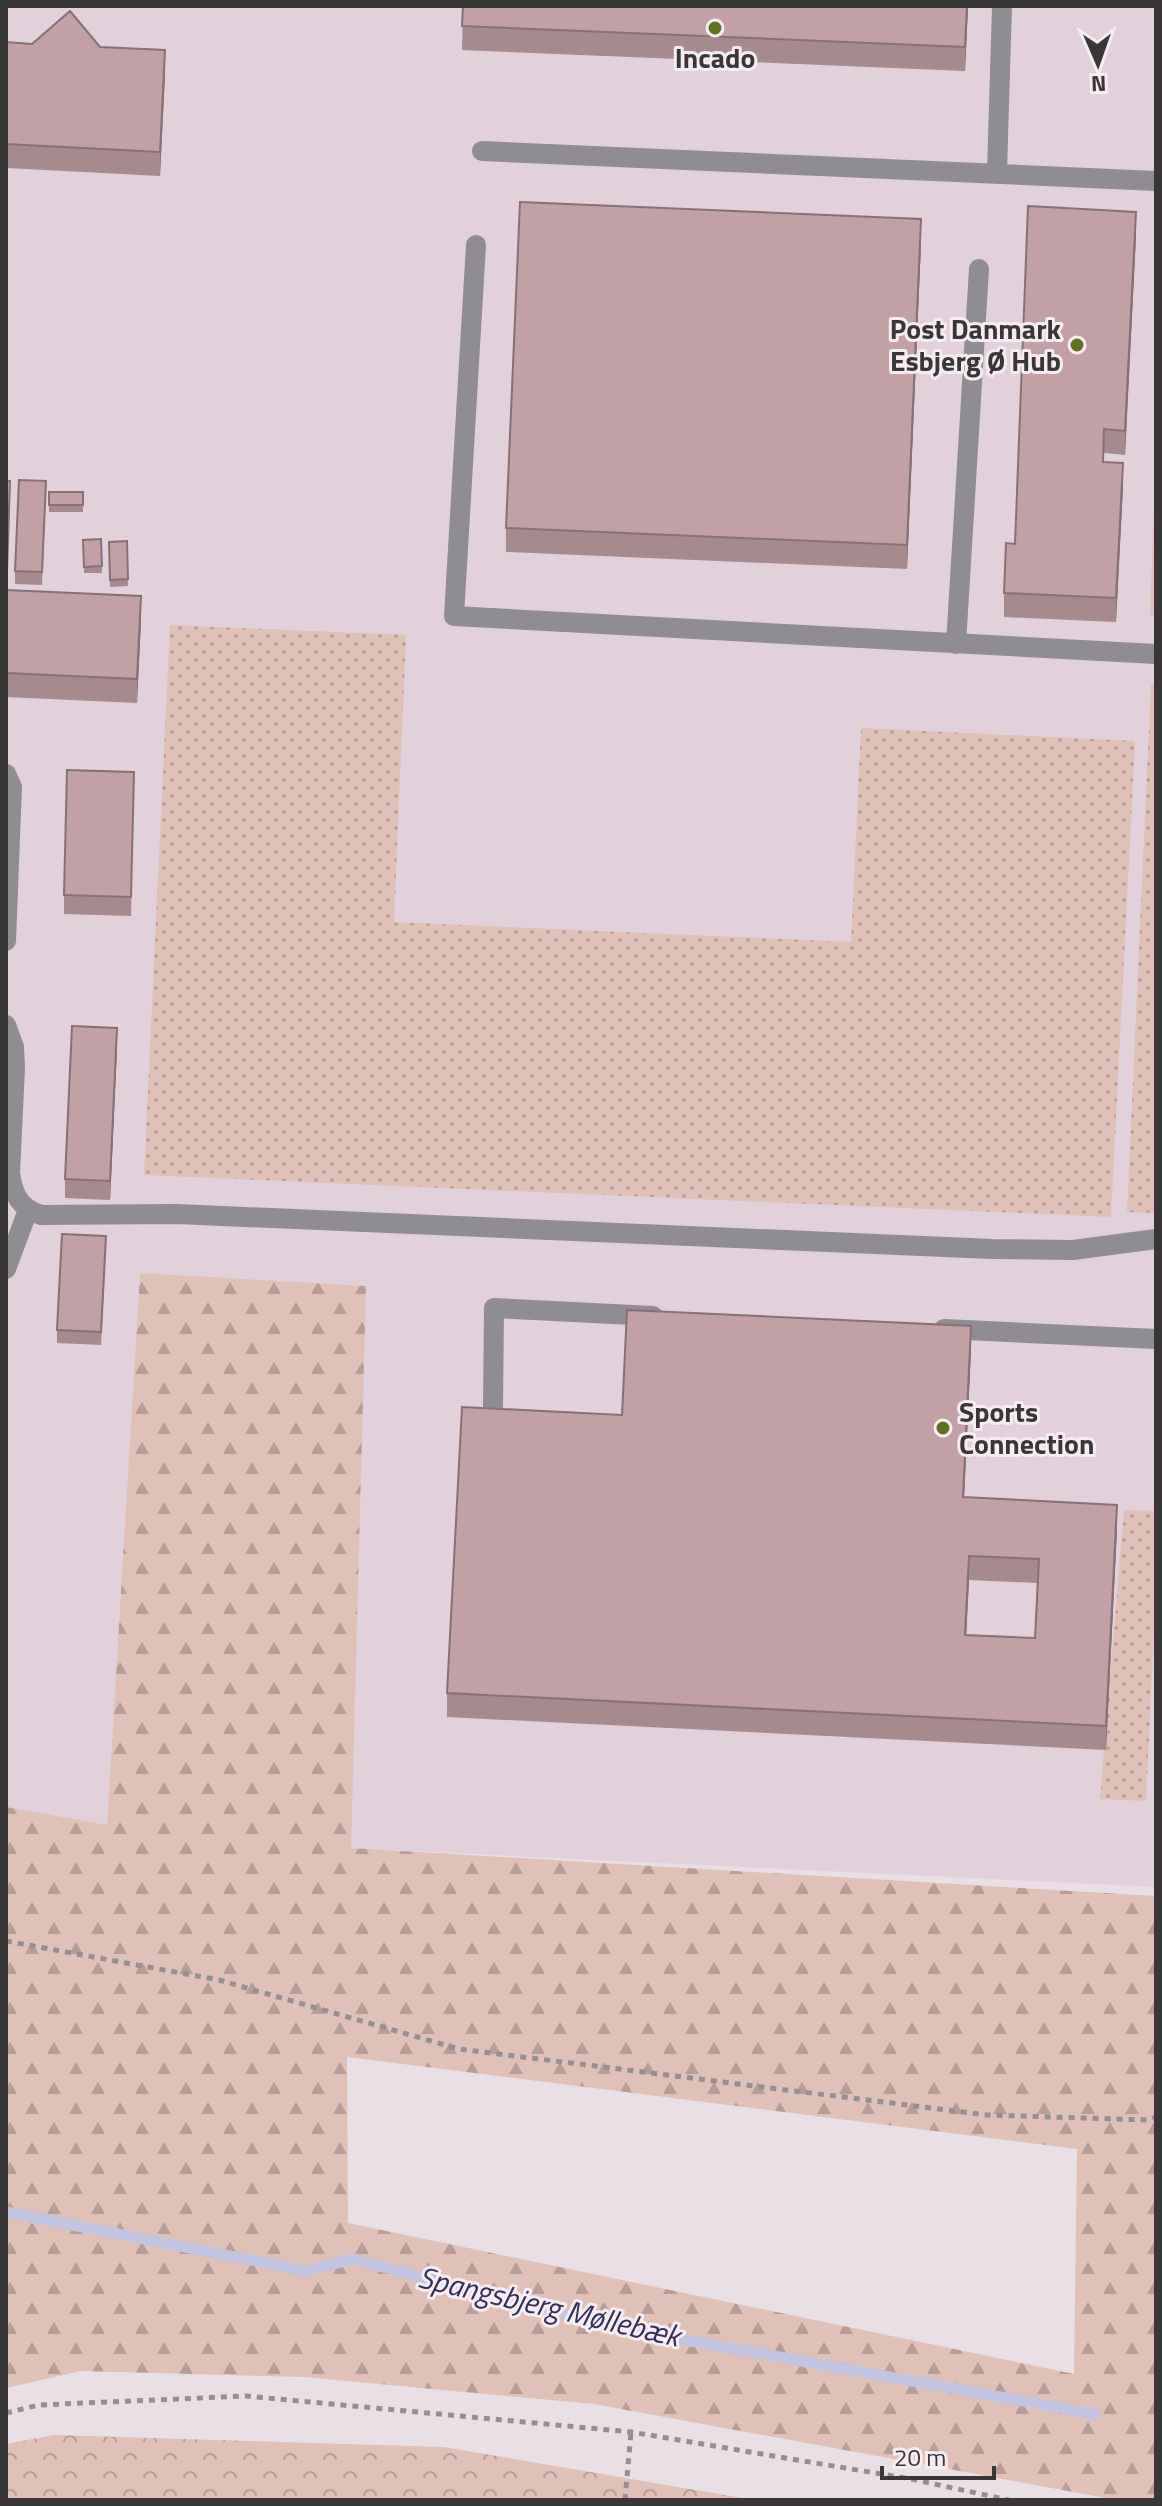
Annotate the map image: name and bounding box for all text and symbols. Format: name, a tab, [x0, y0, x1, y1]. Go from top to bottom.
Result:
marker: Incado	[706, 19, 724, 37]
north arrow	[1058, 24, 1138, 104]
place label: Incado	[675, 36, 755, 79]
text: N	[1090, 67, 1107, 101]
place label: Post Danmark Esbjerg Ø Hub	[890, 307, 1062, 382]
marker: Post Danmark Esbjerg Ø Hub	[1068, 336, 1086, 354]
place label: Sports Connection	[959, 1390, 1094, 1465]
marker: Sports Connection	[934, 1419, 952, 1437]
water label: Spangsbjerg Møllebæk	[414, 2254, 688, 2359]
scale bar	[882, 2430, 994, 2480]
text: 20 m	[894, 2439, 946, 2475]

